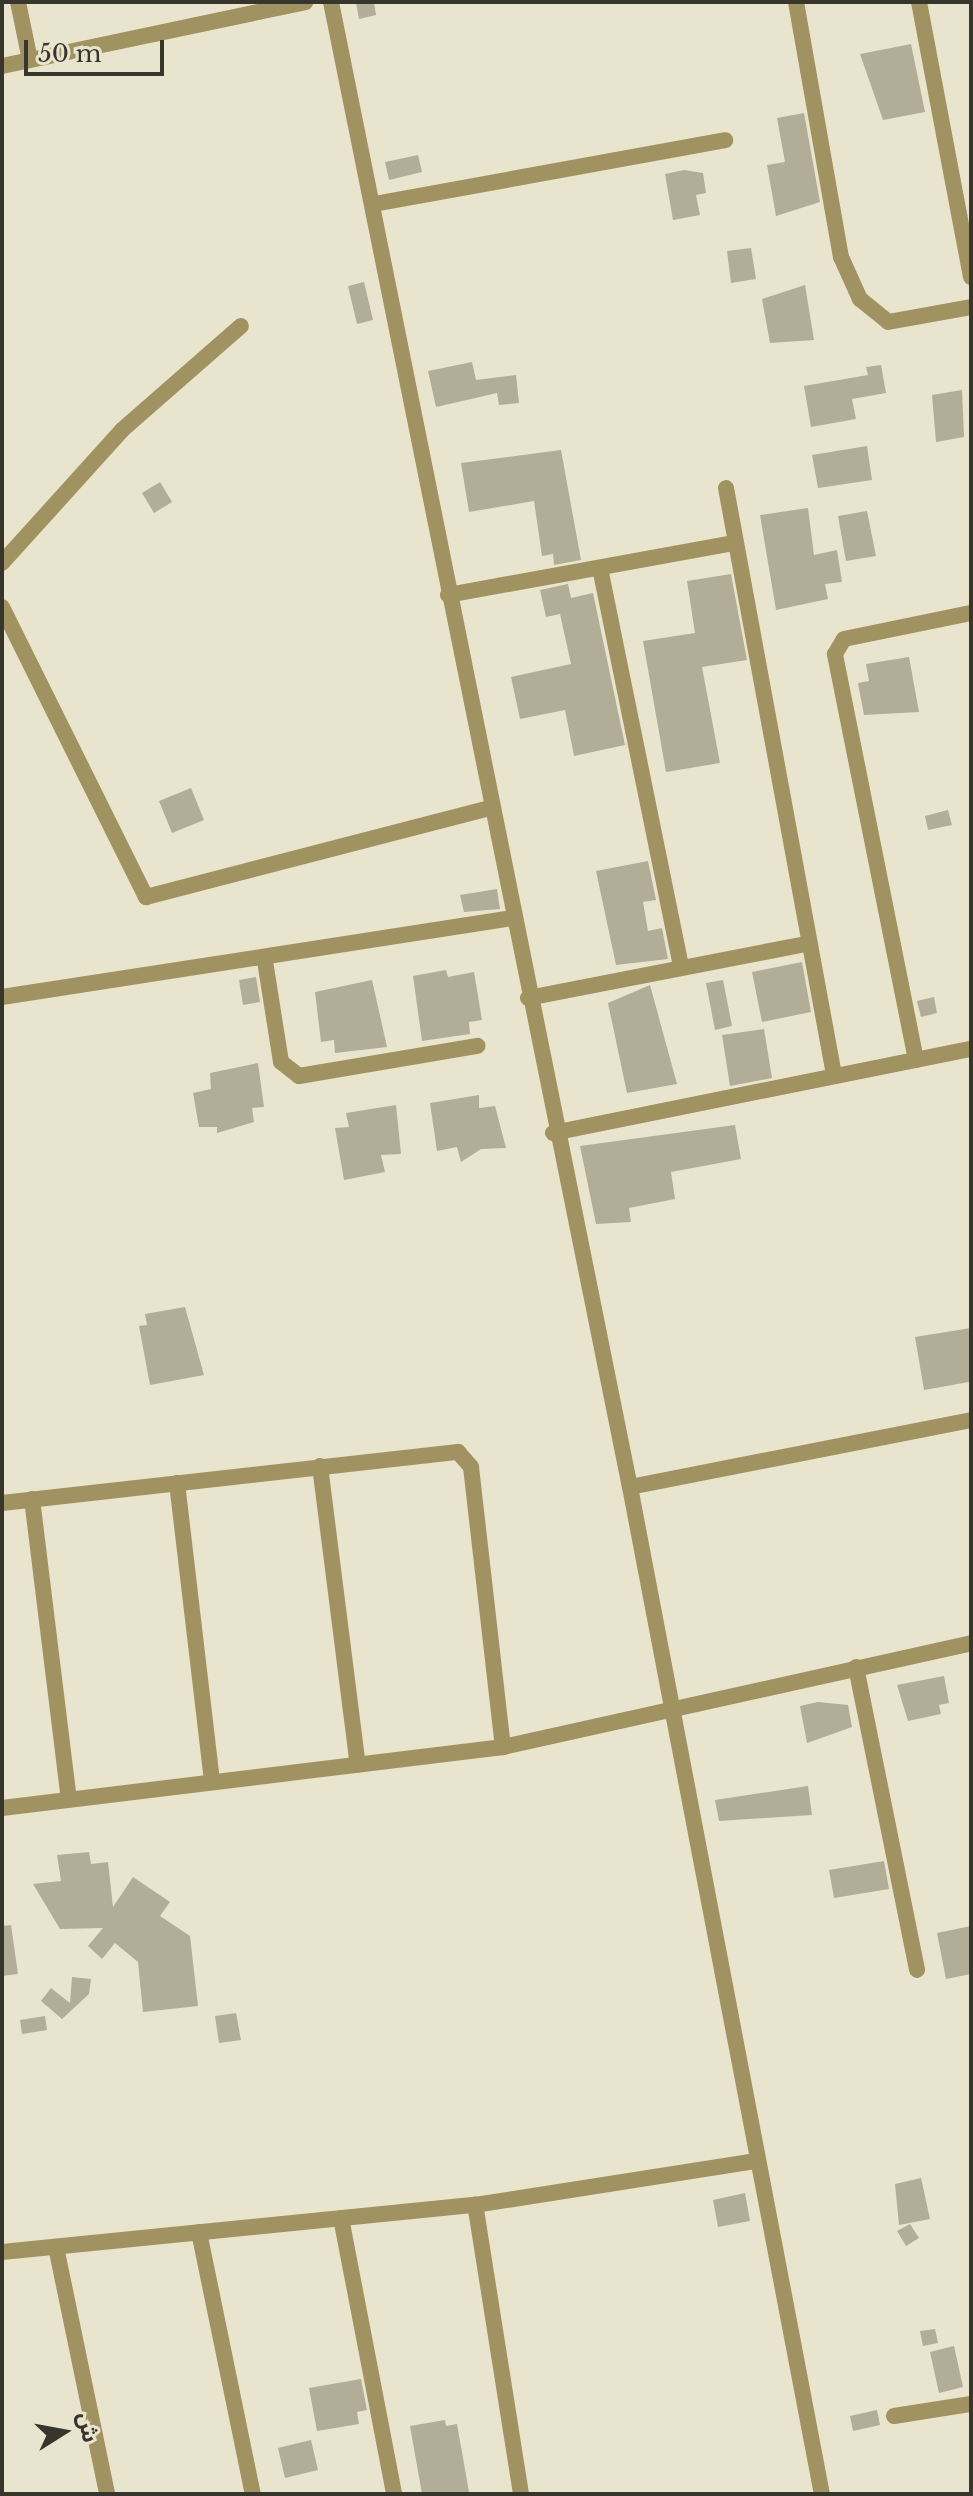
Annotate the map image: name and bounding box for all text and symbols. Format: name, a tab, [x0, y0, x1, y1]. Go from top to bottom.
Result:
scale bar	[28, 24, 168, 74]
text: 50 m	[38, 39, 101, 68]
north arrow	[24, 2392, 104, 2472]
text: ش	[72, 2410, 104, 2445]

